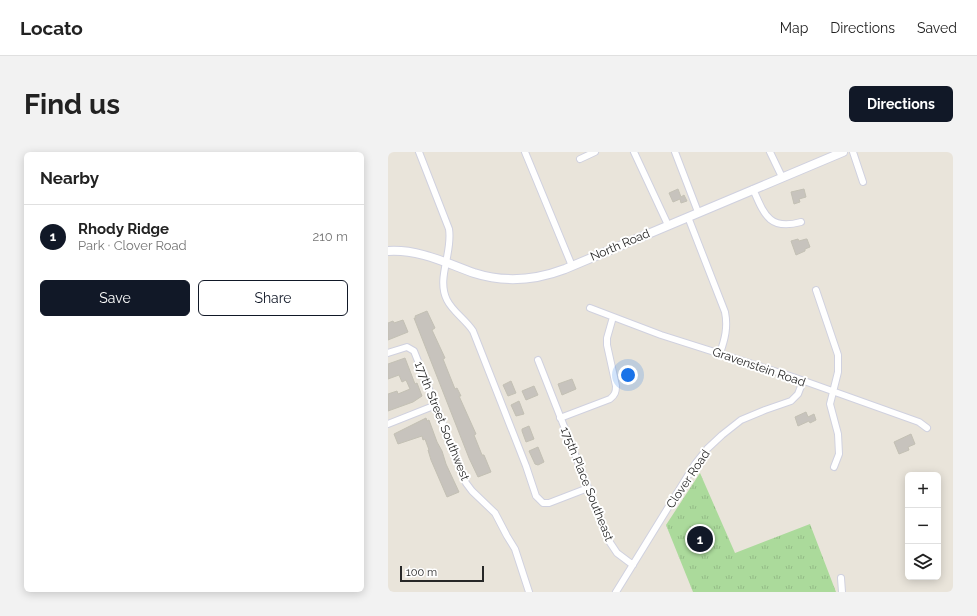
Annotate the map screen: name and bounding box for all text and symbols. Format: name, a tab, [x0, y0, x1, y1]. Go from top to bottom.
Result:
text: Locato	[20, 17, 83, 39]
text: Map	[780, 20, 808, 36]
text: Directions	[830, 20, 895, 36]
text: Saved	[917, 20, 957, 36]
button: Directions	[849, 86, 953, 122]
text: Find us	[24, 88, 120, 121]
text: Nearby	[40, 168, 99, 188]
text: Rhody Ridge	[78, 220, 169, 238]
street label: North Road	[588, 226, 652, 264]
text: 1	[50, 229, 56, 244]
text: 210 m	[312, 229, 348, 244]
text: Park · Clover Road	[78, 238, 187, 253]
button: Save	[40, 280, 190, 316]
button: Share	[198, 280, 348, 316]
street label: Gravenstein Road	[711, 344, 807, 390]
street label: 177th Street Southwest	[412, 359, 472, 483]
your location	[618, 365, 638, 385]
street label: 175th Place Southeast	[558, 425, 616, 543]
street label: Clover Road	[663, 447, 713, 511]
map controls	[905, 472, 941, 580]
button: +	[905, 472, 941, 508]
button: −	[905, 508, 941, 544]
pin: 1	[687, 524, 713, 554]
button: layers	[905, 544, 941, 580]
scale bar	[400, 564, 484, 583]
text: 100 m	[406, 566, 437, 579]

